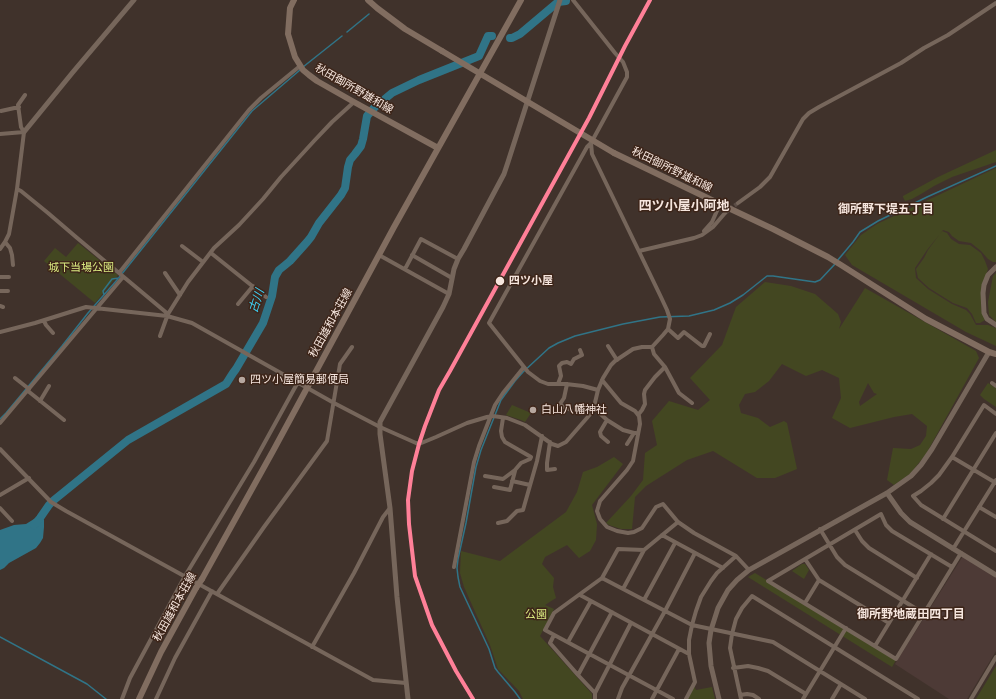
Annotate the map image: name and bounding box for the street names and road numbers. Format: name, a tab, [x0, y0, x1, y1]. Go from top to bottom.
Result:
street label: 秋田御所野雄和線	[313, 61, 395, 117]
street label: 秋田御所野雄和線	[630, 145, 714, 195]
street label: 秋田雄和本荘線	[307, 286, 355, 360]
street label: 秋田雄和本荘線	[151, 570, 199, 644]

